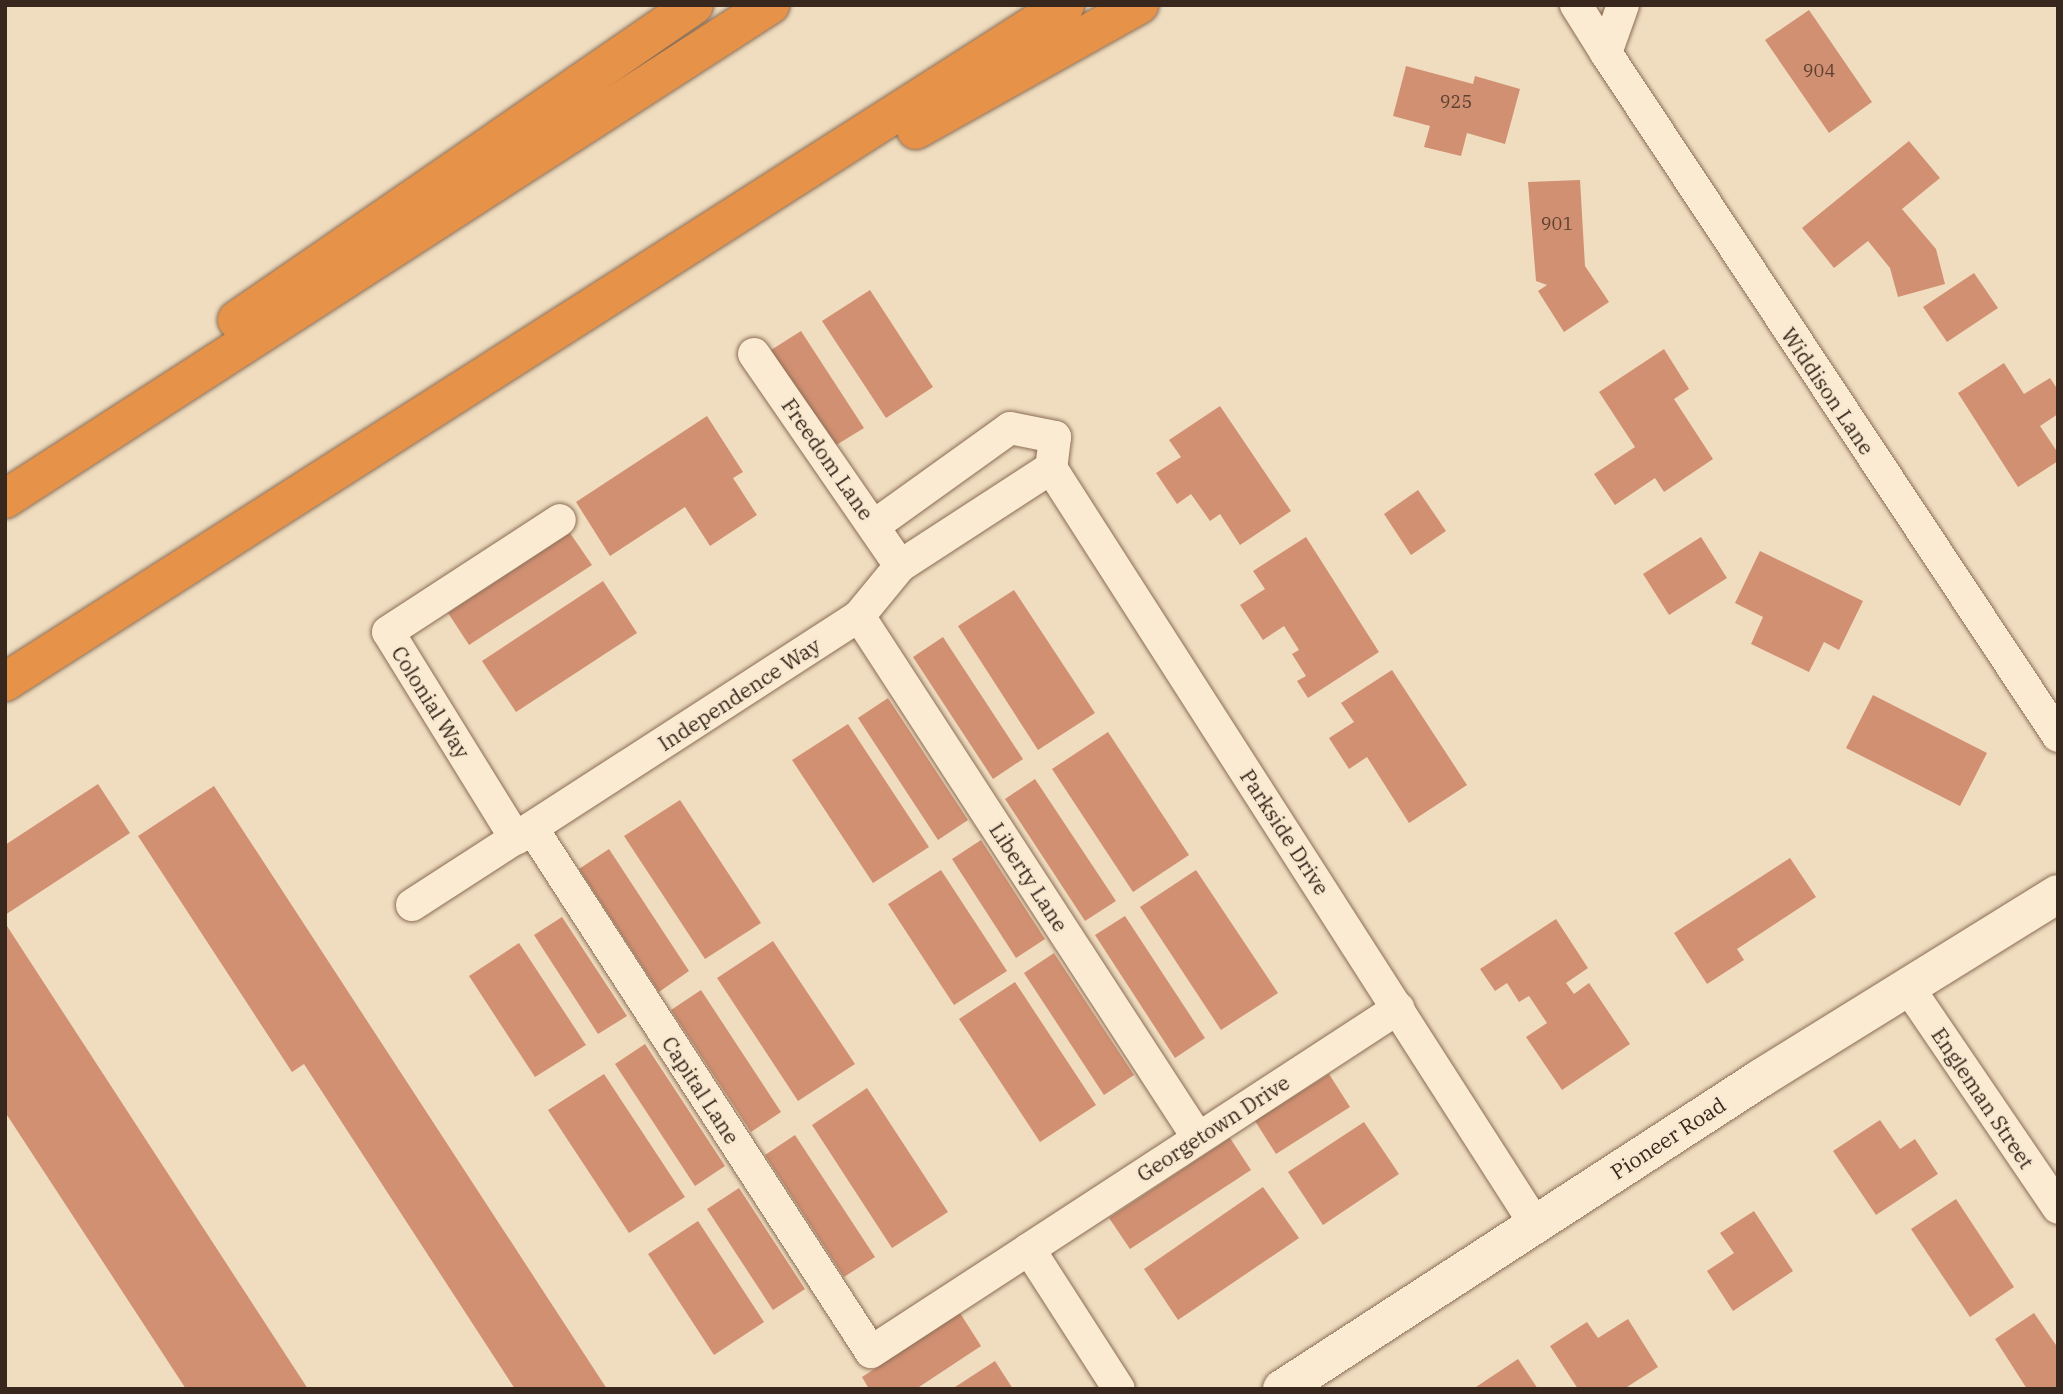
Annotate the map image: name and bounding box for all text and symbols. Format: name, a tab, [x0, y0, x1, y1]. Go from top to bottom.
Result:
house number: 904	[1803, 60, 1835, 82]
house number: 925	[1440, 91, 1472, 113]
house number: 901	[1541, 213, 1573, 235]
street label: Widdison Lane	[1776, 323, 1880, 459]
street label: Freedom Lane	[777, 393, 879, 525]
street label: Independence Way	[653, 632, 825, 756]
street label: Colonial Way	[387, 641, 475, 763]
street label: Parkside Drive	[1235, 764, 1335, 900]
street label: Liberty Lane	[984, 818, 1074, 936]
street label: Engleman Street	[1927, 1023, 2039, 1173]
street label: Capital Lane	[657, 1032, 745, 1148]
street label: Georgetown Drive	[1132, 1069, 1294, 1187]
street label: Pioneer Road	[1606, 1092, 1730, 1184]

